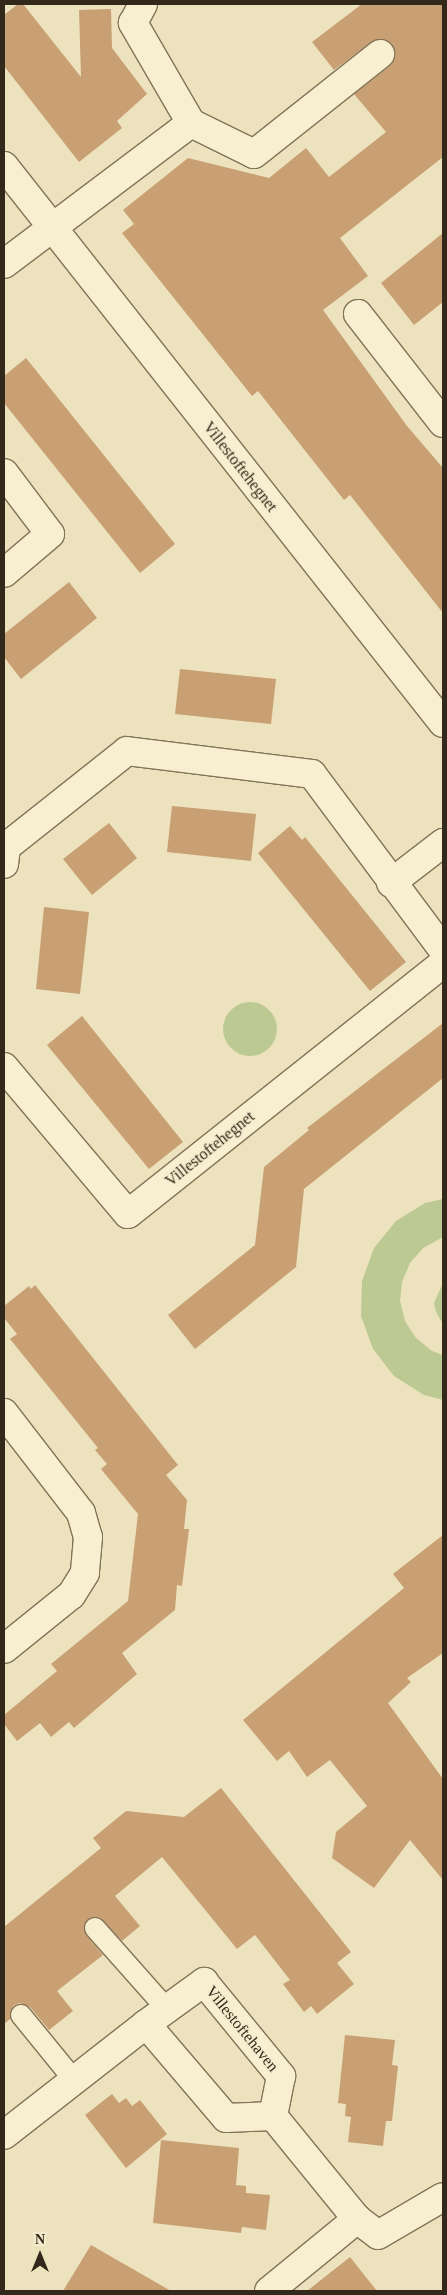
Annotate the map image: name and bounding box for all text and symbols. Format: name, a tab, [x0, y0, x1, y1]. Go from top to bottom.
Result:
street label: Villestoftehegnet	[199, 418, 281, 516]
street label: Villestoftehegnet	[162, 1107, 258, 1191]
street label: Villestoftehaven	[202, 1982, 282, 2076]
north arrow	[15, 2230, 65, 2280]
text: N	[35, 2232, 45, 2247]

